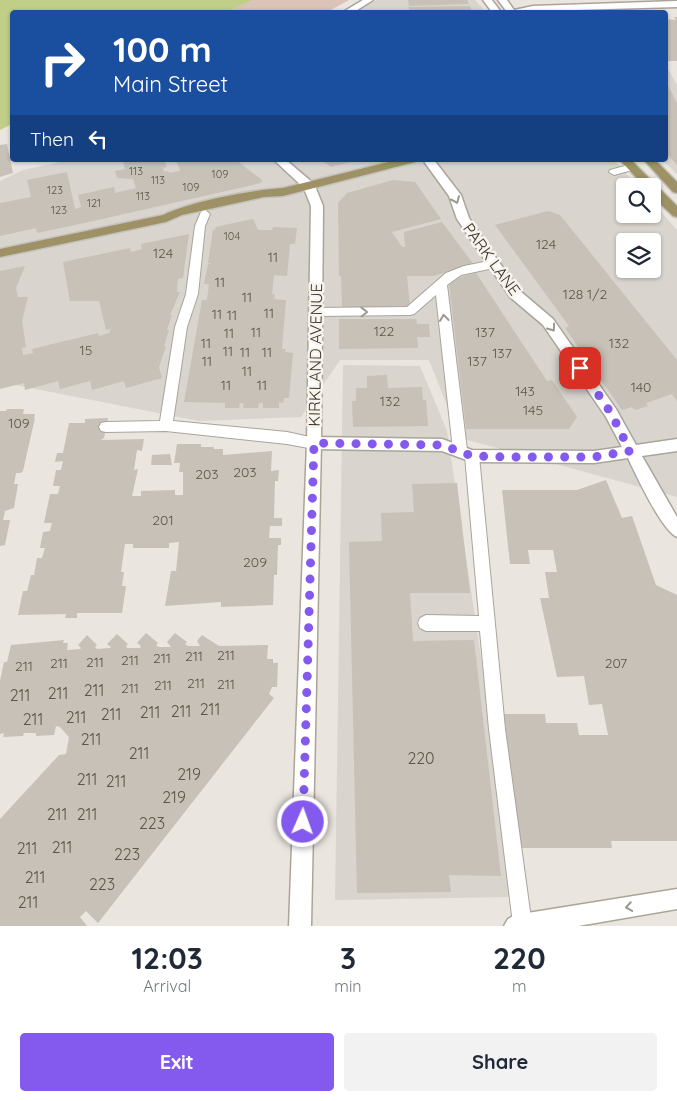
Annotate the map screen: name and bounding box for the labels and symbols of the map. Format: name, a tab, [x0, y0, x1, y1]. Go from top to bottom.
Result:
house number: 113	[129, 164, 143, 178]
house number: 109	[212, 167, 228, 181]
house number: 113	[151, 173, 165, 187]
house number: 109	[183, 180, 199, 194]
house number: 123	[47, 183, 63, 197]
house number: 113	[136, 189, 150, 203]
one-way arrow	[449, 195, 460, 204]
house number: 121	[87, 196, 101, 210]
house number: 123	[51, 203, 67, 217]
street label: PARK LANE	[459, 219, 525, 299]
house number: 104	[224, 229, 240, 243]
house number: 124	[536, 235, 556, 253]
house number: 124	[153, 244, 173, 262]
house number: 11	[268, 248, 278, 266]
house number: 11	[215, 273, 225, 291]
street label: KIRKLAND AVENUE	[304, 283, 326, 427]
house number: 128 1/2	[563, 285, 608, 303]
house number: 11	[242, 288, 252, 306]
house number: 11	[264, 304, 274, 322]
house number: 11	[212, 305, 222, 323]
house number: 11	[227, 306, 237, 324]
one-way arrow	[361, 307, 369, 317]
one-way arrow	[439, 313, 450, 321]
house number: 122	[374, 322, 395, 340]
one-way arrow	[546, 322, 555, 332]
house number: 11	[251, 323, 261, 341]
house number: 137	[475, 323, 495, 341]
house number: 11	[224, 324, 234, 342]
house number: 11	[201, 334, 211, 352]
house number: 132	[609, 334, 629, 352]
house number: 15	[80, 341, 92, 359]
house number: 11	[223, 342, 233, 360]
house number: 11	[240, 343, 250, 361]
house number: 11	[262, 343, 272, 361]
house number: 137	[492, 344, 512, 362]
pin	[559, 347, 601, 389]
house number: 11	[202, 352, 212, 370]
house number: 137	[467, 352, 487, 370]
house number: 11	[242, 362, 252, 380]
house number: 11	[221, 376, 231, 394]
house number: 11	[257, 376, 267, 394]
house number: 140	[631, 378, 651, 396]
house number: 143	[515, 382, 535, 400]
house number: 132	[380, 392, 400, 410]
house number: 145	[523, 401, 543, 419]
house number: 109	[8, 414, 30, 432]
house number: 203	[233, 463, 257, 481]
house number: 203	[195, 465, 219, 483]
house number: 201	[152, 511, 174, 529]
house number: 209	[243, 553, 267, 571]
house number: 211	[217, 646, 235, 664]
house number: 211	[185, 647, 203, 665]
house number: 211	[153, 649, 171, 667]
house number: 211	[121, 651, 139, 669]
house number: 211	[86, 653, 104, 671]
house number: 211	[50, 654, 68, 672]
house number: 207	[605, 654, 627, 672]
house number: 211	[15, 657, 33, 675]
house number: 211	[187, 674, 205, 692]
house number: 211	[217, 675, 235, 693]
house number: 211	[154, 676, 172, 694]
house number: 211	[121, 679, 139, 697]
house number: 211	[84, 680, 104, 700]
house number: 211	[48, 683, 68, 703]
house number: 211	[10, 685, 30, 705]
house number: 211	[200, 699, 220, 719]
house number: 211	[171, 701, 191, 721]
house number: 211	[140, 702, 160, 722]
house number: 211	[101, 704, 121, 724]
house number: 211	[66, 707, 86, 727]
house number: 211	[23, 709, 43, 729]
house number: 211	[81, 729, 101, 749]
house number: 211	[129, 743, 149, 763]
house number: 220	[407, 748, 435, 768]
house number: 219	[177, 764, 201, 784]
house number: 211	[77, 769, 97, 789]
house number: 211	[106, 771, 126, 791]
house number: 219	[162, 787, 186, 807]
position arrow	[276, 795, 328, 847]
house number: 211	[47, 804, 67, 824]
house number: 211	[77, 804, 97, 824]
house number: 223	[139, 813, 165, 833]
house number: 211	[52, 837, 72, 857]
house number: 211	[17, 838, 37, 858]
house number: 223	[114, 844, 140, 864]
house number: 211	[25, 867, 45, 887]
house number: 223	[89, 874, 115, 894]
house number: 211	[18, 892, 38, 912]
one-way arrow	[624, 901, 633, 911]

